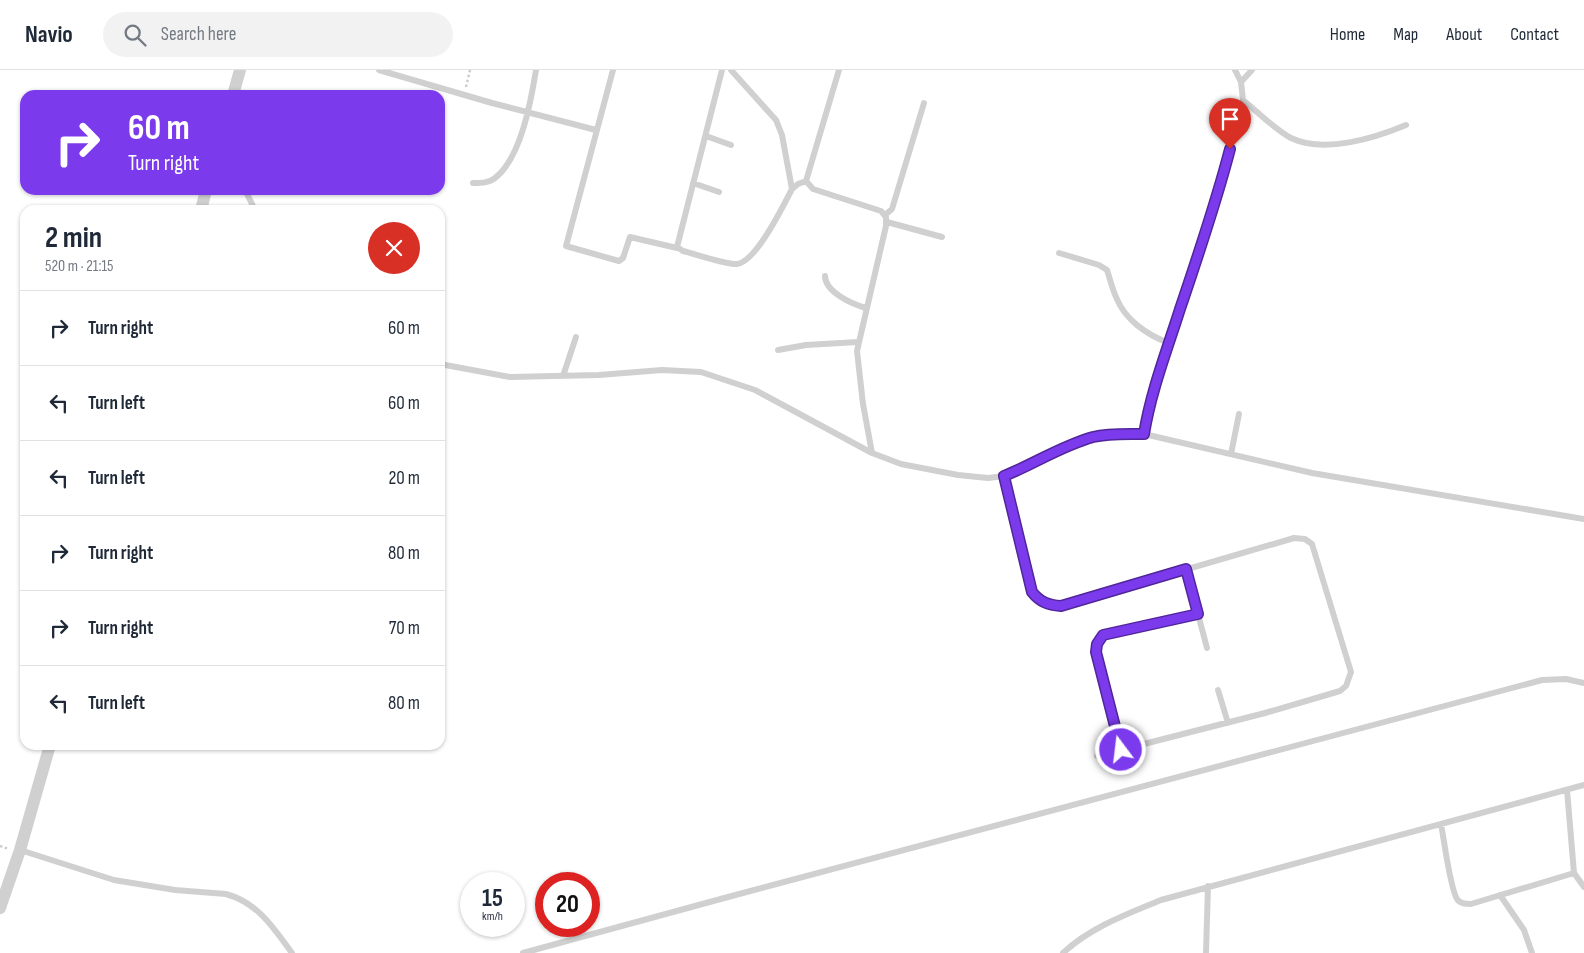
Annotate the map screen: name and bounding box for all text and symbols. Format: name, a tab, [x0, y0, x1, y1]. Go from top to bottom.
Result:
search box	[103, 12, 453, 57]
text: Navio	[25, 20, 73, 49]
icon: search	[121, 21, 149, 49]
text: Search here	[161, 23, 236, 46]
text: Home	[1330, 24, 1365, 45]
text: Map	[1393, 24, 1418, 45]
text: About	[1446, 24, 1482, 45]
text: Contact	[1510, 24, 1559, 45]
pin	[1209, 98, 1251, 149]
icon: arrive	[1216, 105, 1244, 133]
text: 60 m	[128, 107, 190, 150]
icon: right	[45, 110, 110, 175]
text: Turn right	[128, 150, 199, 177]
text: 2 min	[45, 220, 102, 256]
button: close	[368, 222, 420, 274]
text: 520 m · 21:15	[45, 257, 114, 276]
icon: right	[45, 314, 73, 342]
text: Turn right	[88, 317, 153, 340]
text: 60 m	[388, 317, 420, 340]
icon: left	[45, 389, 73, 417]
text: Turn left	[88, 392, 145, 415]
text: 60 m	[388, 392, 420, 415]
icon: left	[45, 464, 73, 492]
text: Turn left	[88, 467, 145, 490]
text: 20 m	[388, 467, 420, 490]
icon: right	[45, 539, 73, 567]
text: Turn right	[88, 542, 153, 565]
text: 80 m	[388, 542, 420, 565]
icon: right	[45, 614, 73, 642]
text: Turn right	[88, 617, 153, 640]
text: 70 m	[389, 617, 420, 640]
icon: left	[45, 689, 73, 717]
text: Turn left	[88, 692, 145, 715]
text: 80 m	[388, 692, 420, 715]
position arrow	[1094, 723, 1146, 775]
speed limit sign: 20	[535, 872, 600, 937]
text: 15	[482, 883, 503, 914]
text: km/h	[482, 909, 503, 924]

